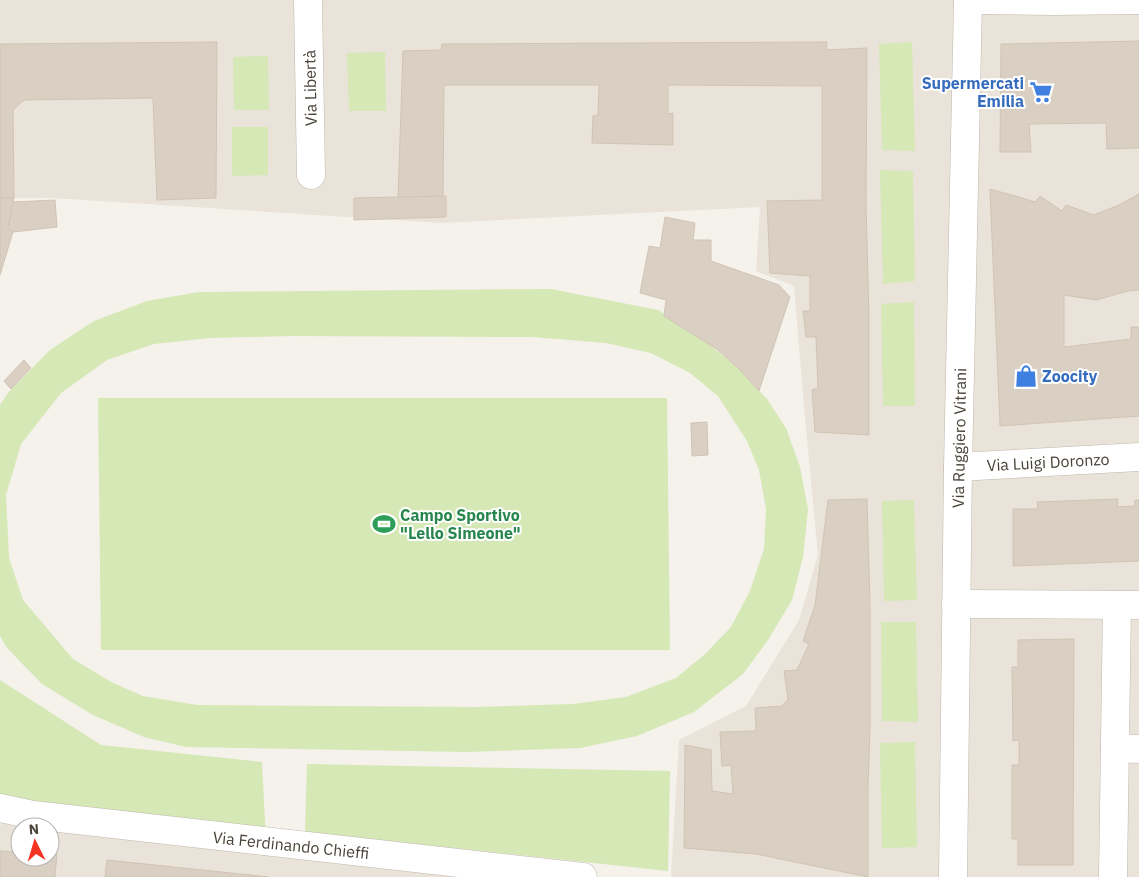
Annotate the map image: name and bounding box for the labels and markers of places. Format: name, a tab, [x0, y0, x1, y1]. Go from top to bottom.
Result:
place label: Supermercati Emilia	[922, 73, 1024, 111]
supermarket icon: Supermercati Emilia	[1028, 79, 1054, 105]
shop icon: Zoocity	[1013, 363, 1039, 389]
place label: Zoocity	[1042, 366, 1098, 386]
place label: Campo Sportivo "Lello Simeone"	[400, 505, 521, 543]
sports icon: Campo Sportivo "Lello Simeone"	[371, 511, 397, 537]

